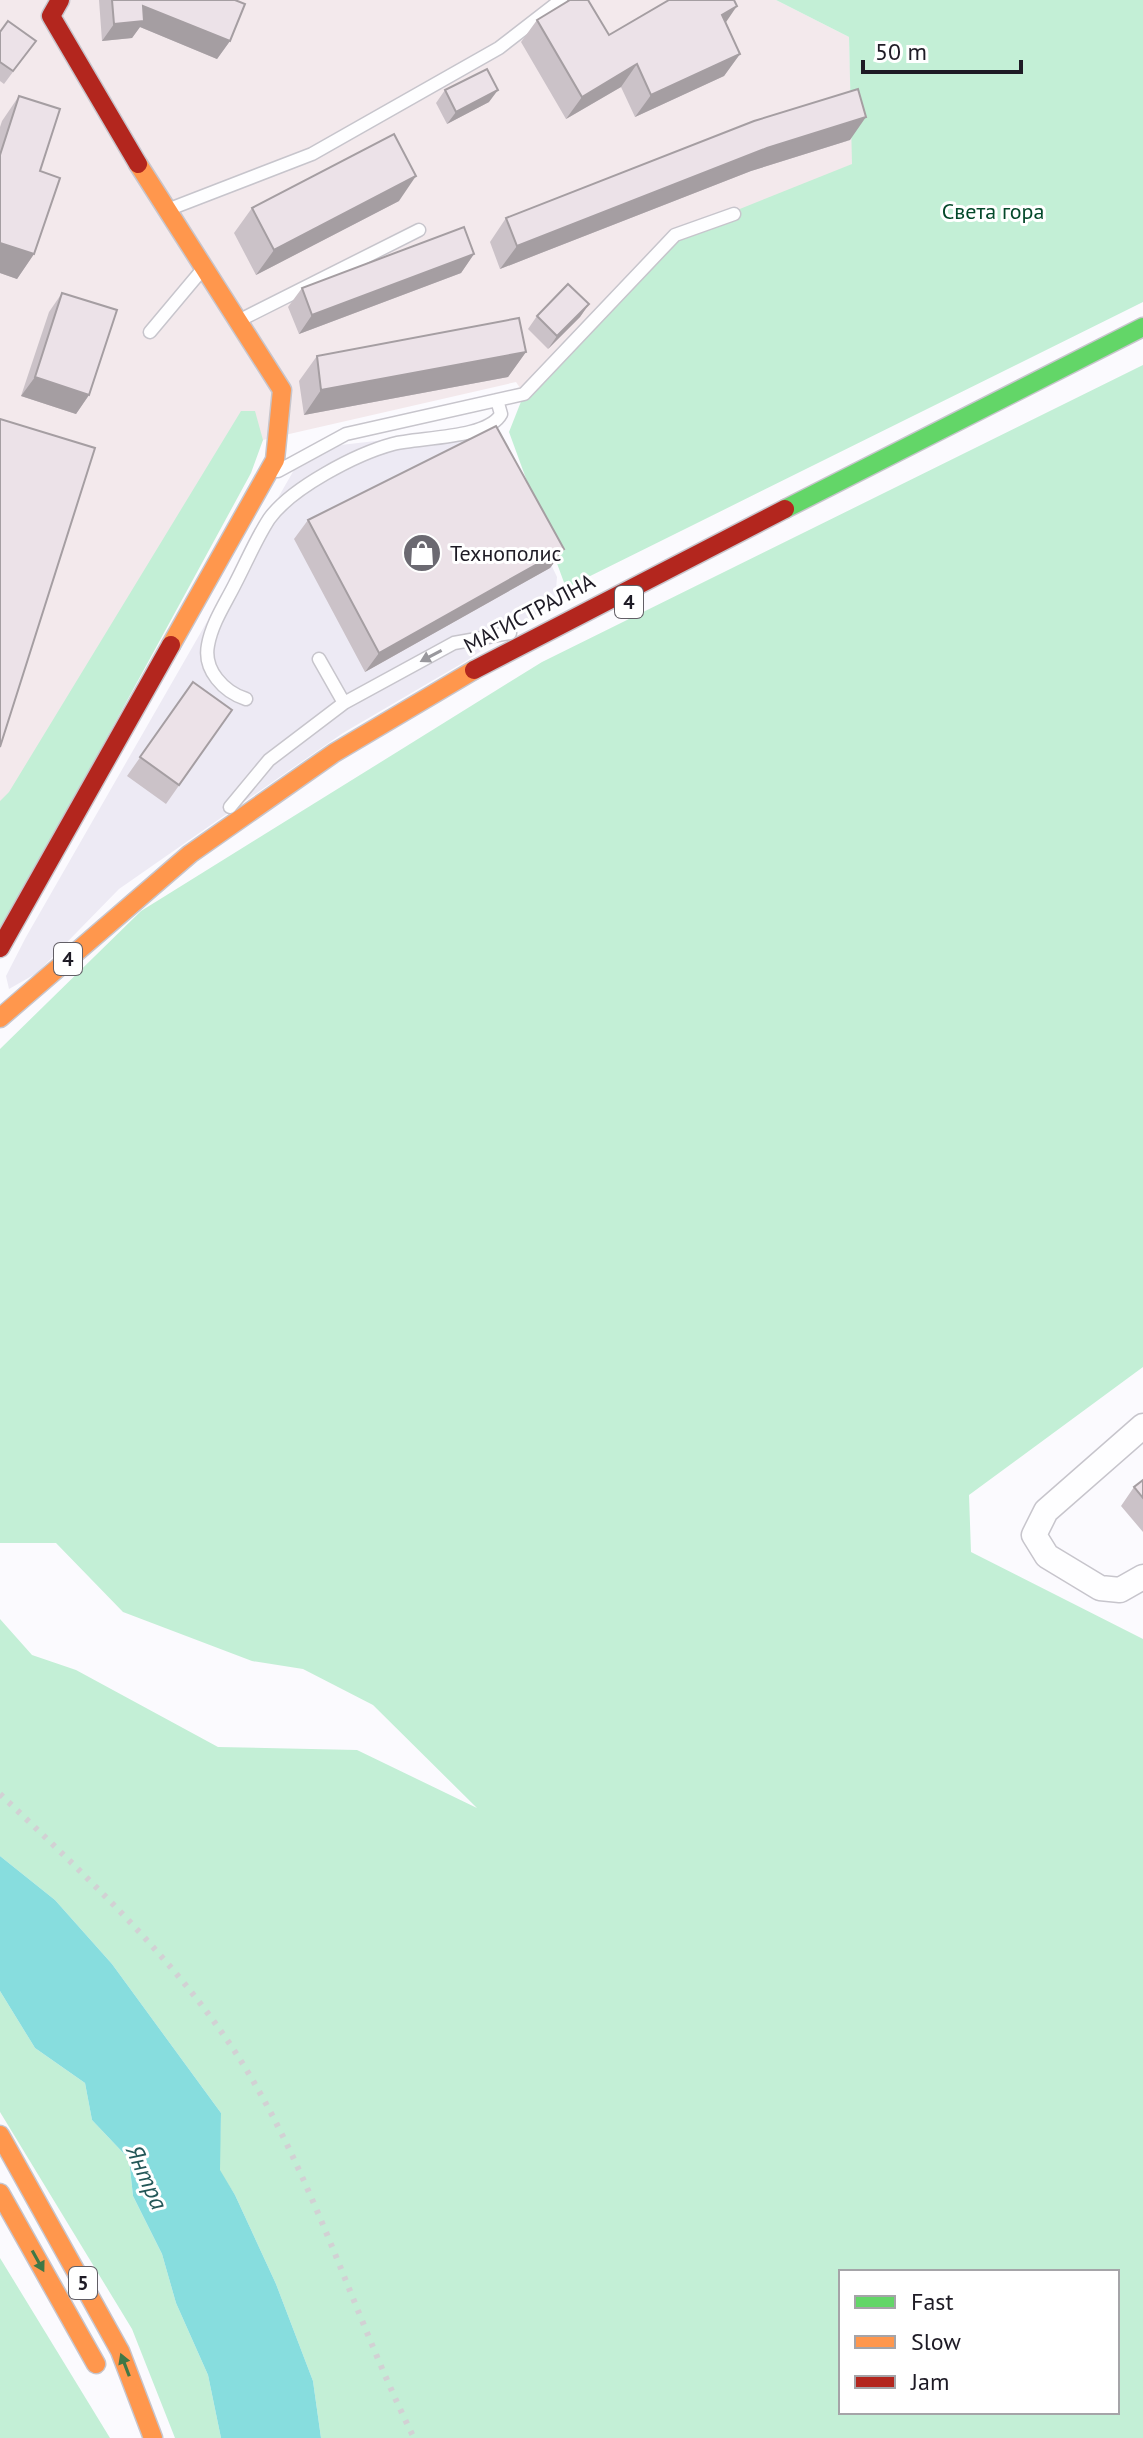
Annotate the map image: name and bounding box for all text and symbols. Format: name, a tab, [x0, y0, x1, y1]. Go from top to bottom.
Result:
scale bar	[863, 24, 1021, 74]
text: 50 m	[875, 36, 927, 67]
park label: Света гора	[942, 197, 1044, 225]
shop icon: Технополис	[401, 532, 443, 574]
place label: Технополис	[450, 539, 562, 567]
street label: МАГИСТРАЛНА	[459, 567, 599, 659]
road number: 4	[615, 586, 643, 618]
one-way arrow	[420, 649, 443, 662]
road number: 4	[54, 943, 82, 975]
water label: Янтра	[119, 2139, 175, 2215]
one-way arrow	[31, 2250, 45, 2273]
road number: 5	[69, 2267, 97, 2299]
legend	[839, 2270, 1119, 2414]
text: Fast	[911, 2286, 954, 2317]
text: Slow	[911, 2326, 961, 2357]
one-way arrow	[118, 2353, 131, 2377]
text: Jam	[910, 2366, 949, 2397]

